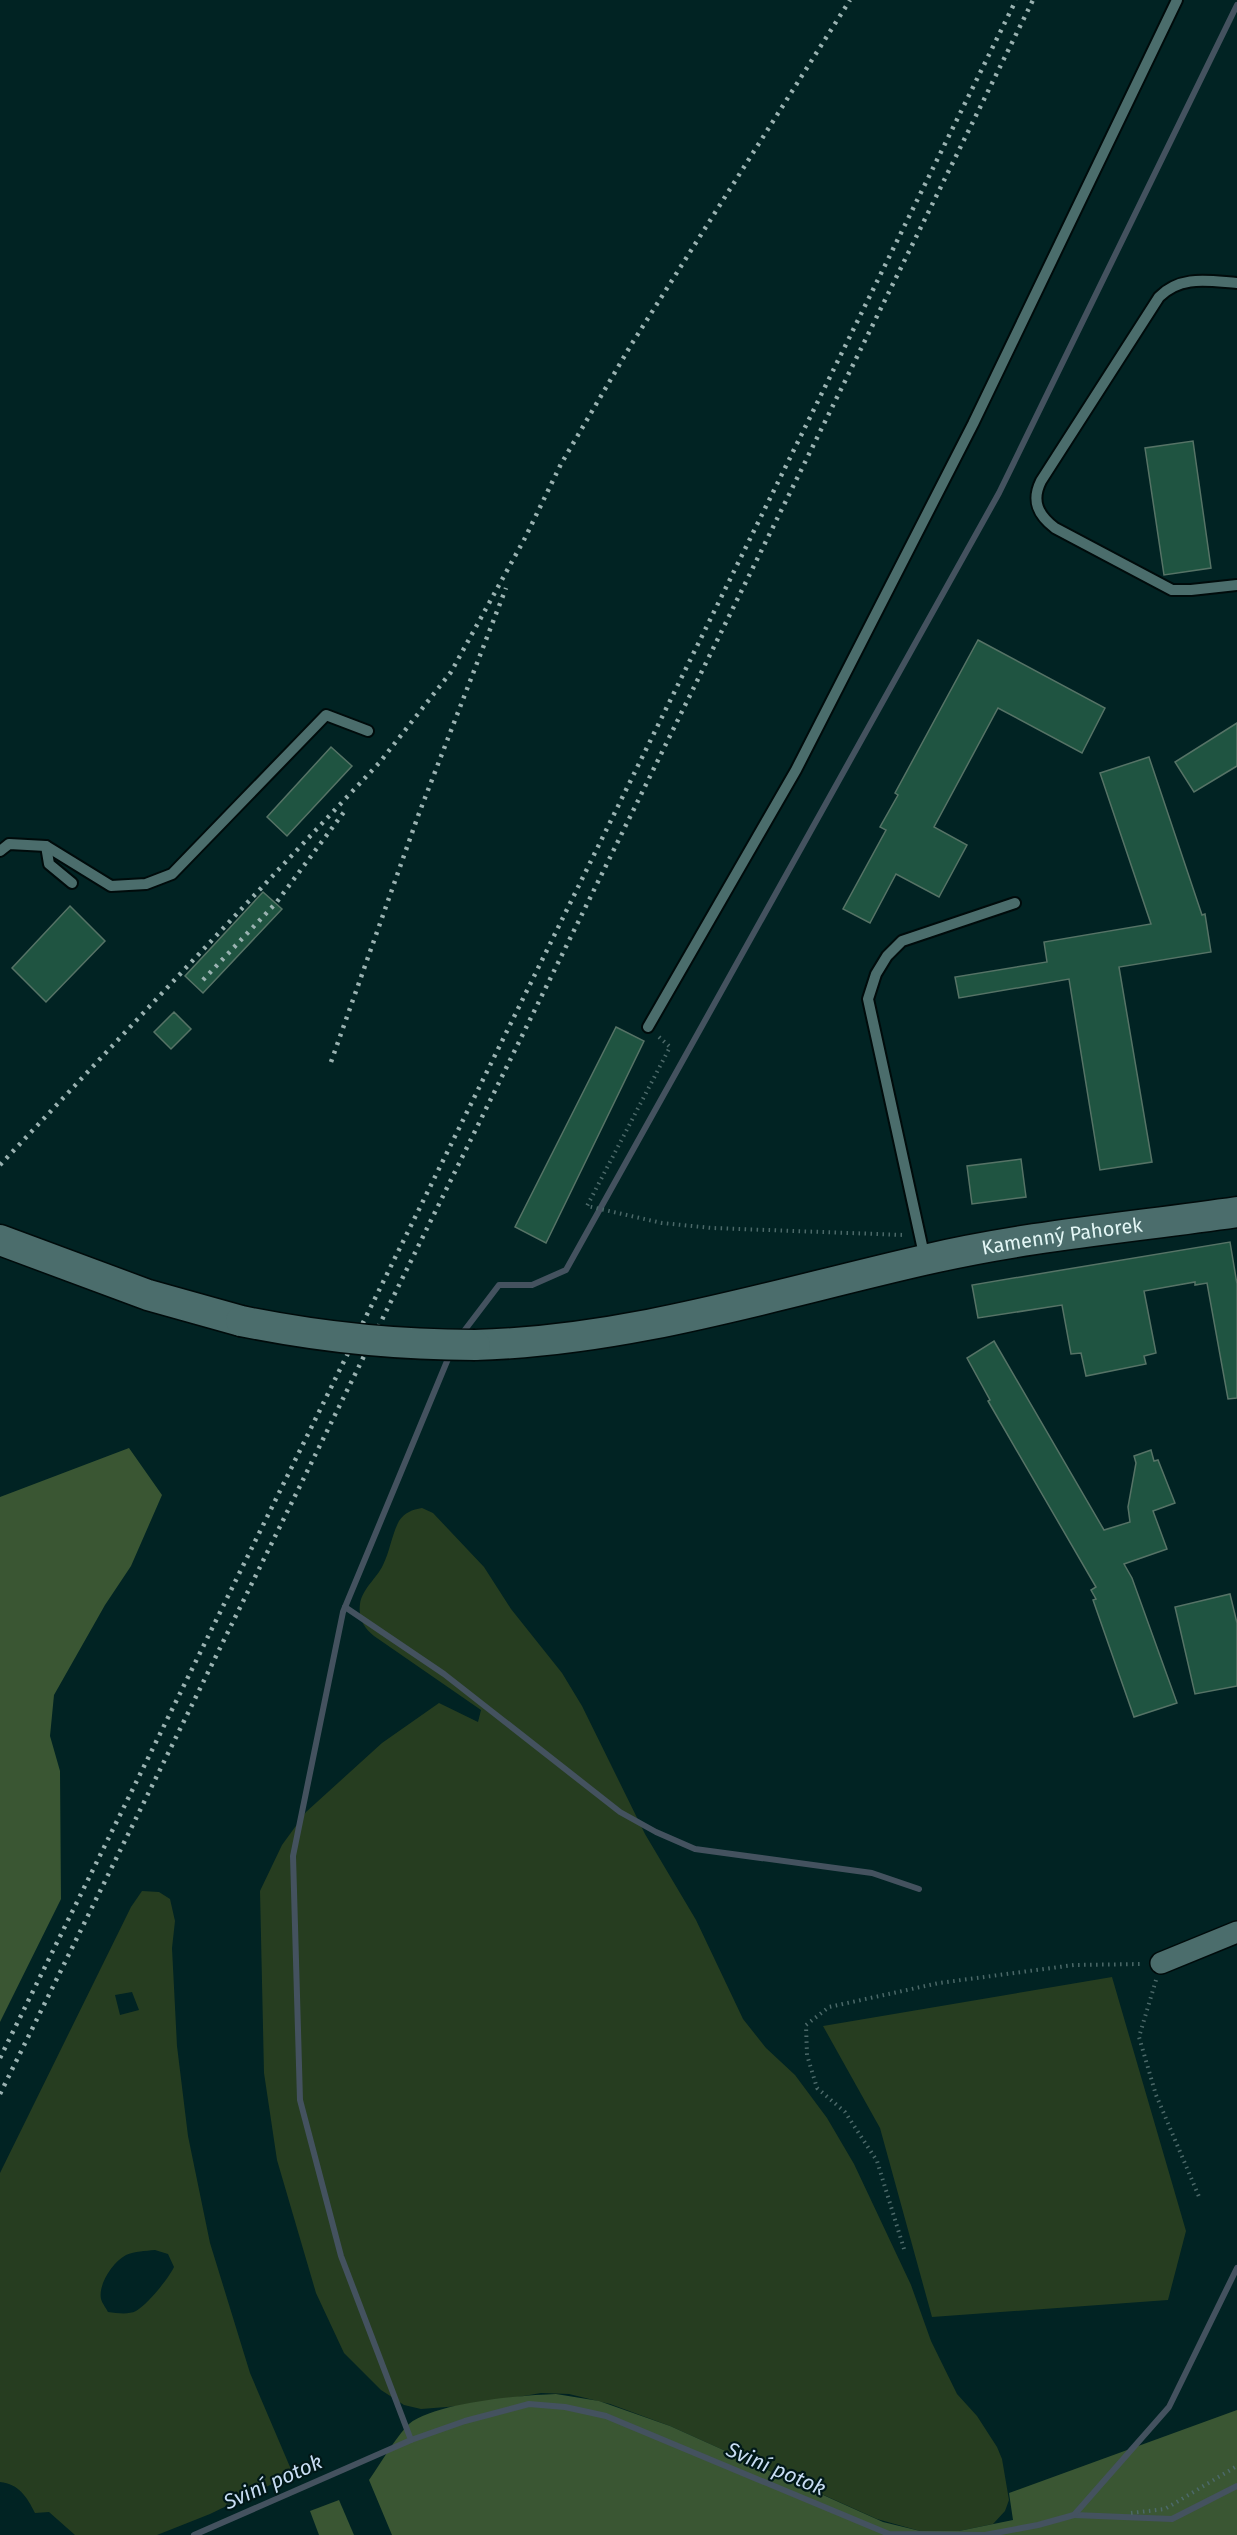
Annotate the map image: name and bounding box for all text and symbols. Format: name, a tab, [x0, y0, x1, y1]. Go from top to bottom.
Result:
street label: Kamenný Pahorek	[980, 1213, 1144, 1260]
water label: Sviní potok	[721, 2436, 830, 2502]
water label: Sviní potok	[219, 2449, 327, 2516]

